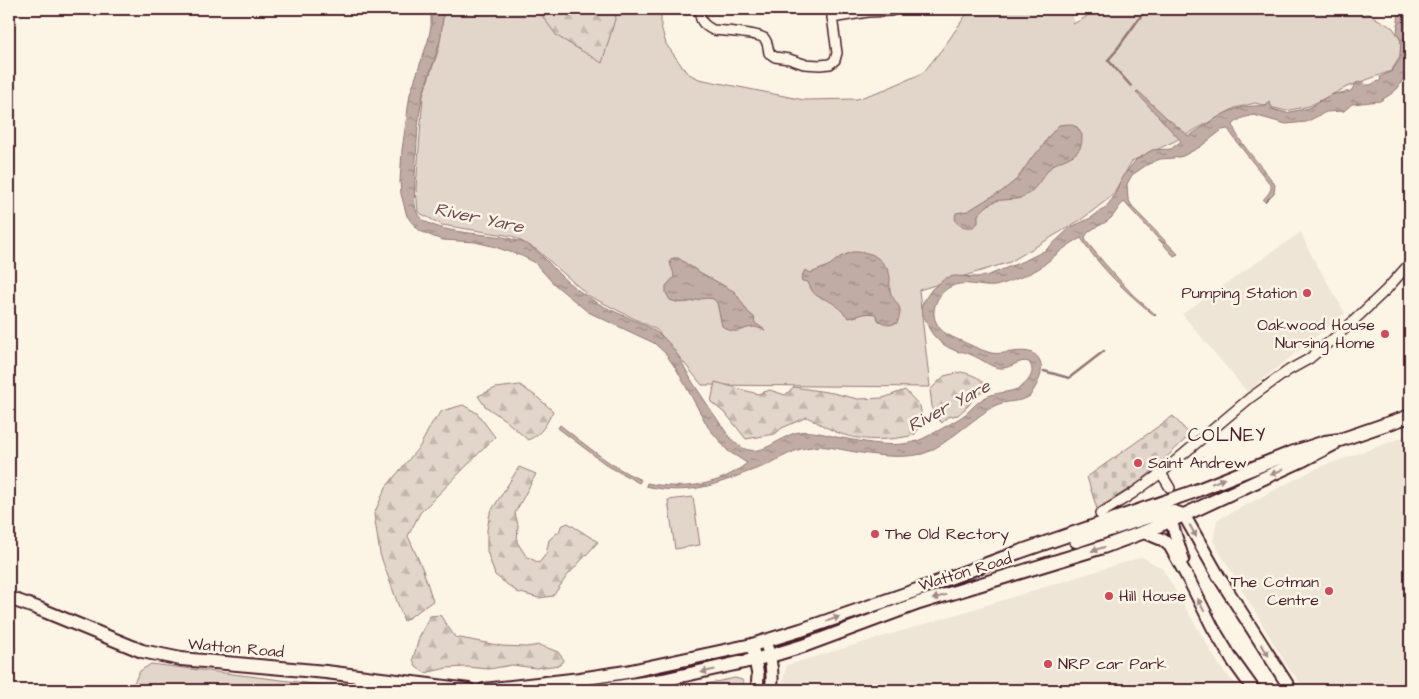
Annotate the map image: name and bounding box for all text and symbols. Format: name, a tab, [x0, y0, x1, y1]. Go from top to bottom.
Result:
water label: River Yare	[432, 196, 527, 240]
place label: Pumping Station	[1181, 282, 1297, 305]
marker: Pumping Station	[1301, 287, 1313, 299]
place label: Oakwood House Nursing Home	[1257, 314, 1375, 355]
marker: Oakwood House Nursing Home	[1379, 328, 1391, 340]
water label: River Yare	[903, 373, 996, 438]
district label: COLNEY	[1188, 422, 1266, 449]
place label: Saint Andrew	[1148, 452, 1247, 474]
marker: Saint Andrew	[1132, 457, 1144, 469]
one-way arrow	[1270, 469, 1284, 477]
one-way arrow	[1211, 477, 1225, 485]
place label: The Old Rectory	[885, 523, 1009, 546]
one-way arrow	[1188, 525, 1197, 538]
marker: The Old Rectory	[869, 528, 881, 540]
one-way arrow	[1090, 545, 1105, 553]
street label: Watton Road	[916, 547, 1014, 597]
place label: The Cotman Centre	[1231, 571, 1319, 611]
place label: Hill House	[1119, 585, 1186, 607]
marker: The Cotman Centre	[1323, 585, 1335, 597]
marker: Hill House	[1103, 590, 1115, 602]
one-way arrow	[931, 593, 946, 601]
one-way arrow	[1197, 598, 1205, 612]
one-way arrow	[825, 615, 840, 622]
street label: Watton Road	[187, 633, 285, 663]
one-way arrow	[1261, 643, 1270, 656]
place label: NRP car Park	[1058, 653, 1167, 675]
marker: NRP car Park	[1042, 658, 1054, 670]
one-way arrow	[700, 667, 716, 675]

